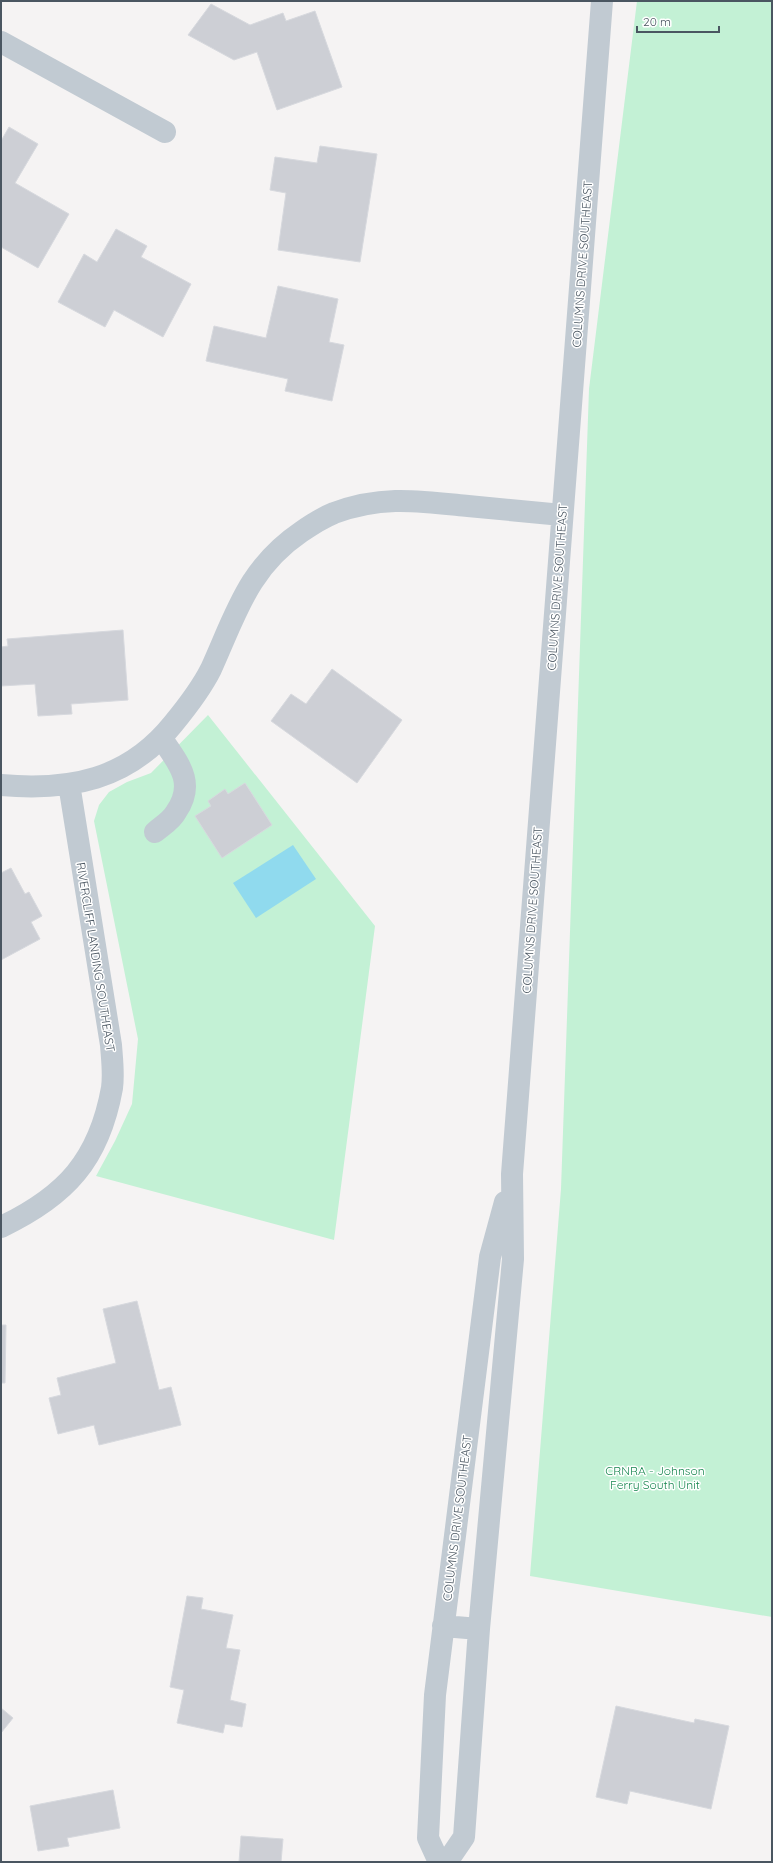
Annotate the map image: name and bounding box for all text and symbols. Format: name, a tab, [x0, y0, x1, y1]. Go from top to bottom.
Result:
scale bar	[637, 8, 719, 34]
text: 20 m	[643, 14, 671, 29]
street label: COLUMNS DRIVE SOUTHEAST	[569, 180, 595, 348]
street label: COLUMNS DRIVE SOUTHEAST	[544, 503, 570, 671]
street label: COLUMNS DRIVE SOUTHEAST	[519, 826, 545, 994]
street label: RIVERCLIFF LANDING SOUTHEAST	[74, 861, 118, 1053]
street label: COLUMNS DRIVE SOUTHEAST	[439, 1434, 475, 1602]
park label: CRNRA - Johnson Ferry South Unit	[605, 1463, 705, 1492]

